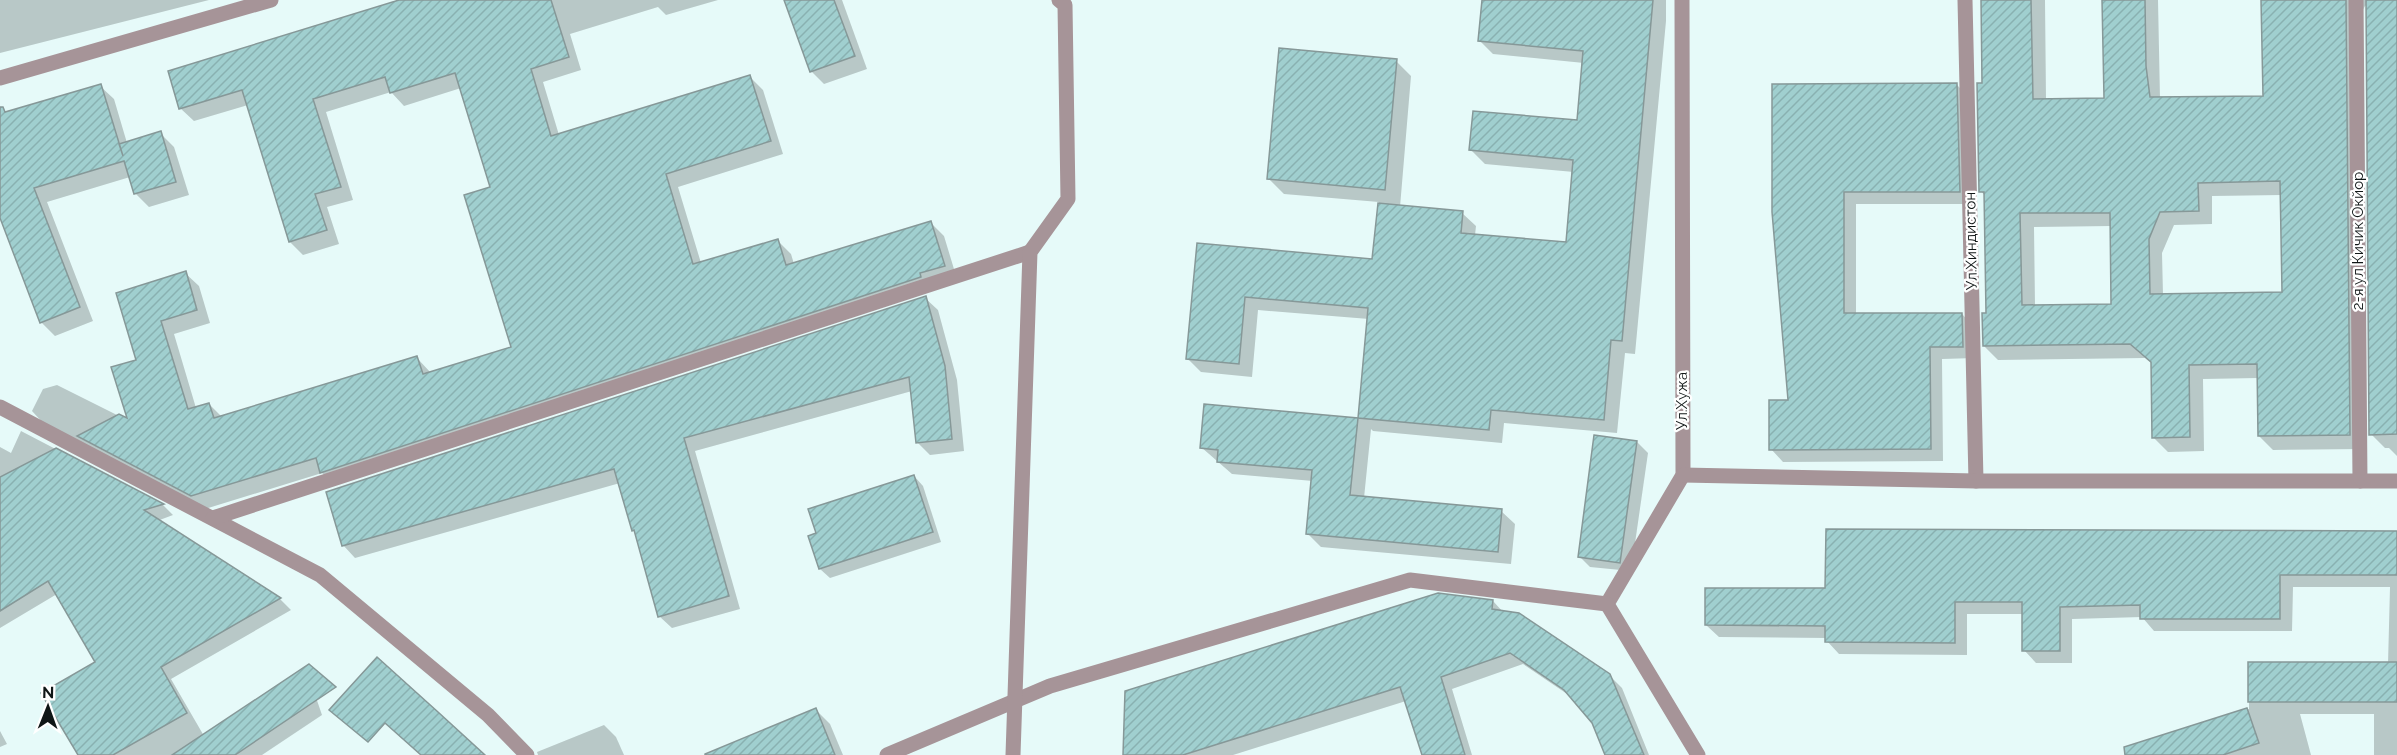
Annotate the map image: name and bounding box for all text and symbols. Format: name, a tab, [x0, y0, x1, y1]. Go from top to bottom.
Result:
street label: 2-я ул Кичик Окйор	[2349, 172, 2367, 310]
street label: Ул.Хиндистон	[1961, 192, 1981, 290]
street label: Ул.Хужа	[1673, 372, 1691, 430]
north arrow	[18, 677, 78, 737]
text: N	[42, 683, 55, 702]

